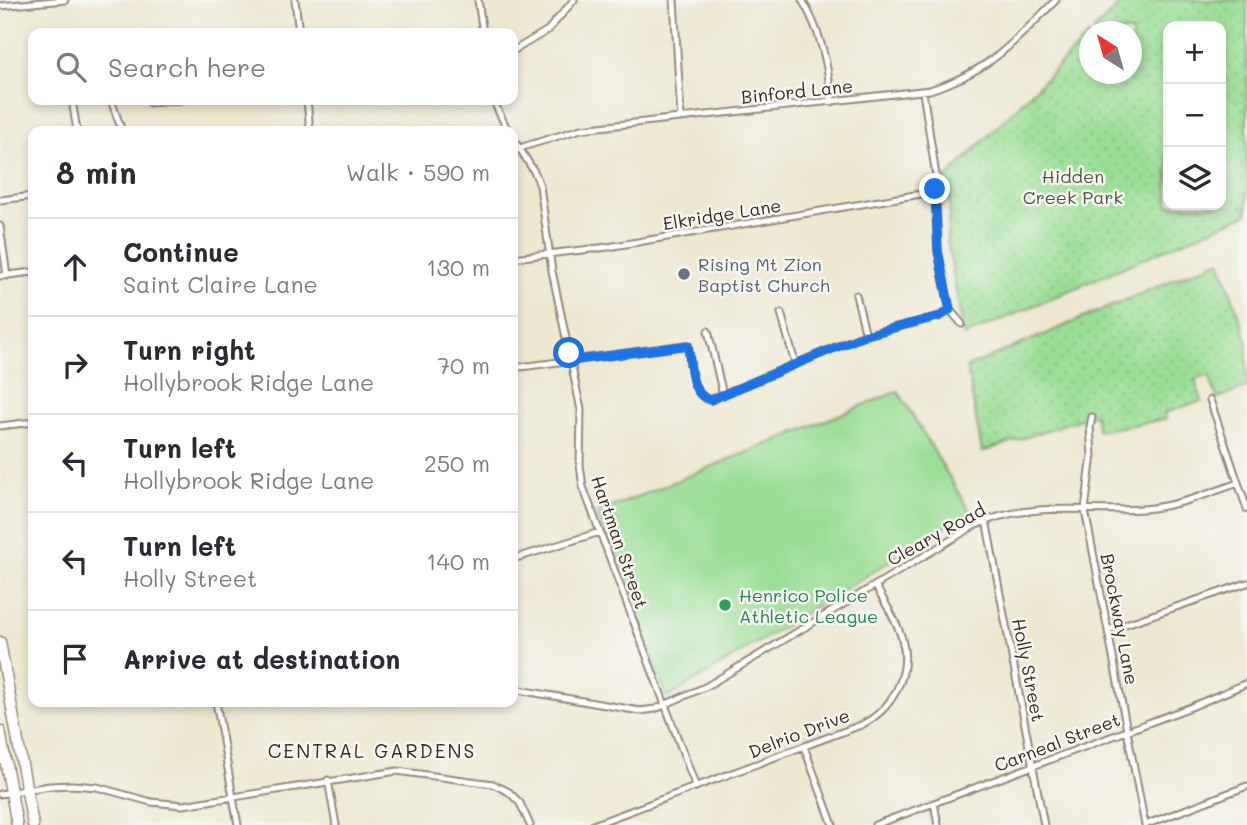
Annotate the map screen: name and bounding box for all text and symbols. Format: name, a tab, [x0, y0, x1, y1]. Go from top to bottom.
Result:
north arrow	[1079, 21, 1142, 84]
map controls	[1163, 21, 1226, 210]
button: +	[1163, 21, 1226, 84]
search box	[28, 28, 518, 105]
icon: search	[52, 48, 90, 86]
text: Search here	[108, 50, 266, 84]
street label: Binford Lane	[740, 73, 854, 109]
button: −	[1163, 84, 1226, 147]
button: layers	[1163, 147, 1226, 210]
text: 8 min	[56, 152, 137, 192]
text: Walk · 590 m	[346, 157, 490, 187]
park label: Hidden Creek Park	[1023, 164, 1123, 209]
route end	[919, 173, 950, 204]
street label: Elkridge Lane	[661, 193, 783, 235]
text: Continue	[123, 235, 239, 269]
icon: ahead	[56, 248, 94, 286]
text: 130 m	[426, 252, 490, 282]
place label: Rising Mt Zion Baptist Church	[698, 252, 830, 297]
marker: Rising Mt Zion Baptist Church	[676, 266, 692, 282]
text: Saint Claire Lane	[123, 269, 318, 299]
text: Turn right	[123, 333, 256, 367]
route start	[553, 337, 584, 368]
icon: right	[56, 346, 94, 384]
text: 70 m	[437, 350, 490, 380]
text: Hollybrook Ridge Lane	[123, 367, 374, 397]
text: Turn left	[123, 431, 236, 465]
icon: left	[56, 444, 94, 482]
text: 250 m	[424, 448, 490, 478]
text: Hollybrook Ridge Lane	[123, 465, 374, 495]
street label: Hartman Street	[586, 472, 654, 612]
street label: Cleary Road	[883, 497, 989, 571]
text: Turn left	[123, 529, 236, 563]
icon: left	[56, 542, 94, 580]
text: 140 m	[426, 546, 490, 576]
street label: Brockway Lane	[1096, 551, 1144, 687]
text: Holly Street	[123, 563, 257, 593]
place label: Henrico Police Athletic League	[739, 583, 878, 628]
marker: Henrico Police Athletic League	[717, 597, 733, 613]
street label: Holly Street	[1007, 616, 1051, 724]
icon: arrive	[56, 640, 94, 678]
text: Arrive at destination	[123, 642, 400, 676]
street label: Delrio Drive	[745, 703, 853, 763]
street label: Carneal Street	[991, 707, 1123, 777]
district label: CENTRAL GARDENS	[268, 738, 476, 763]

